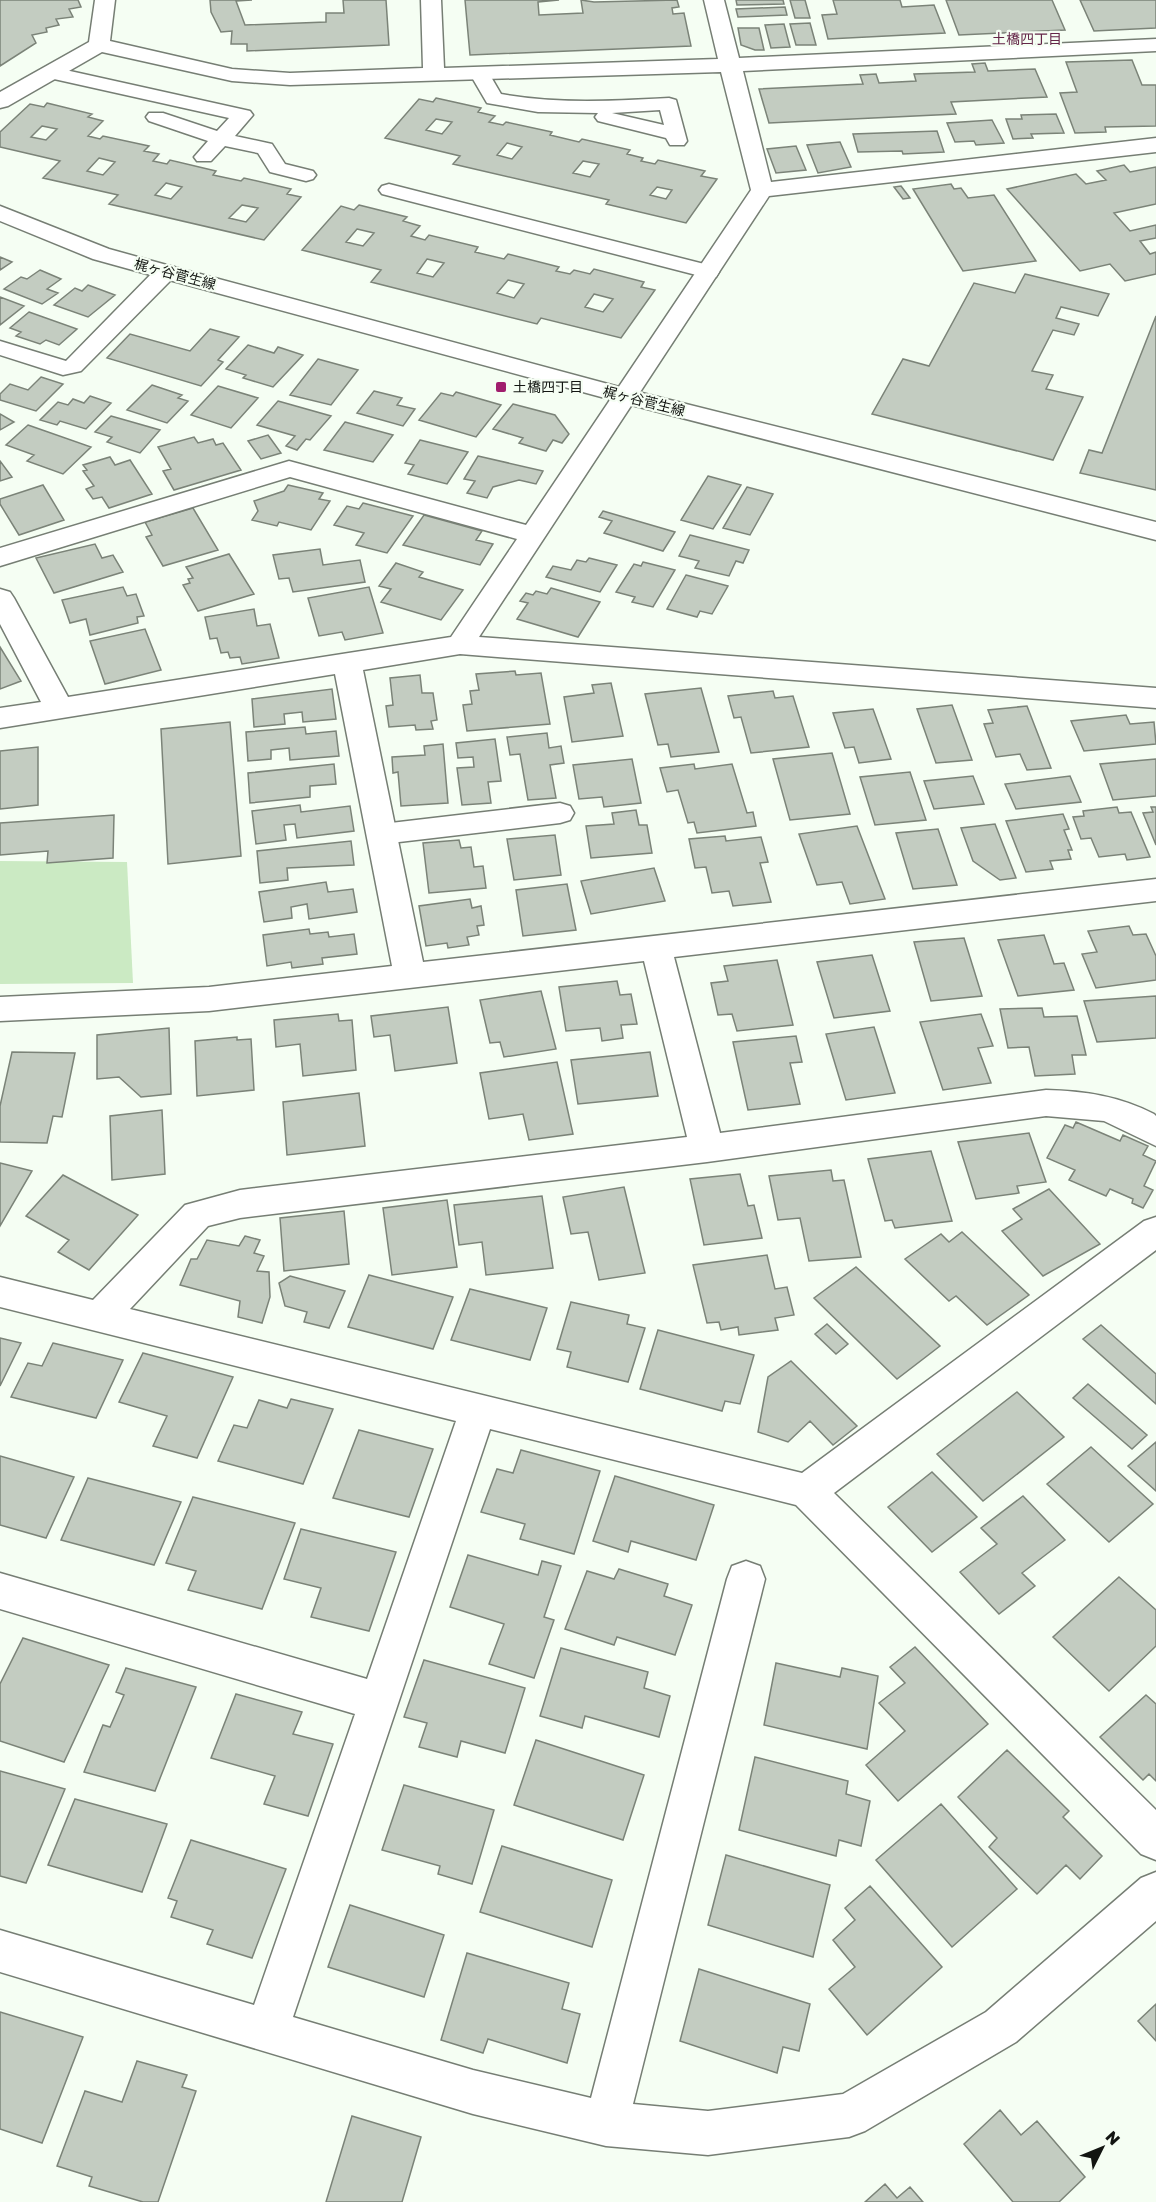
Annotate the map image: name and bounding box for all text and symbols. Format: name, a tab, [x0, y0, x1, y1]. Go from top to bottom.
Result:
district label: 土橋四丁目	[992, 30, 1062, 47]
street label: 梶ヶ谷菅生線	[132, 254, 218, 293]
place label: 土橋四丁目	[513, 378, 583, 395]
marker: 土橋四丁目	[494, 380, 508, 394]
street label: 梶ヶ谷菅生線	[601, 382, 687, 419]
north arrow	[1072, 2118, 1132, 2178]
text: N	[1102, 2126, 1124, 2149]

